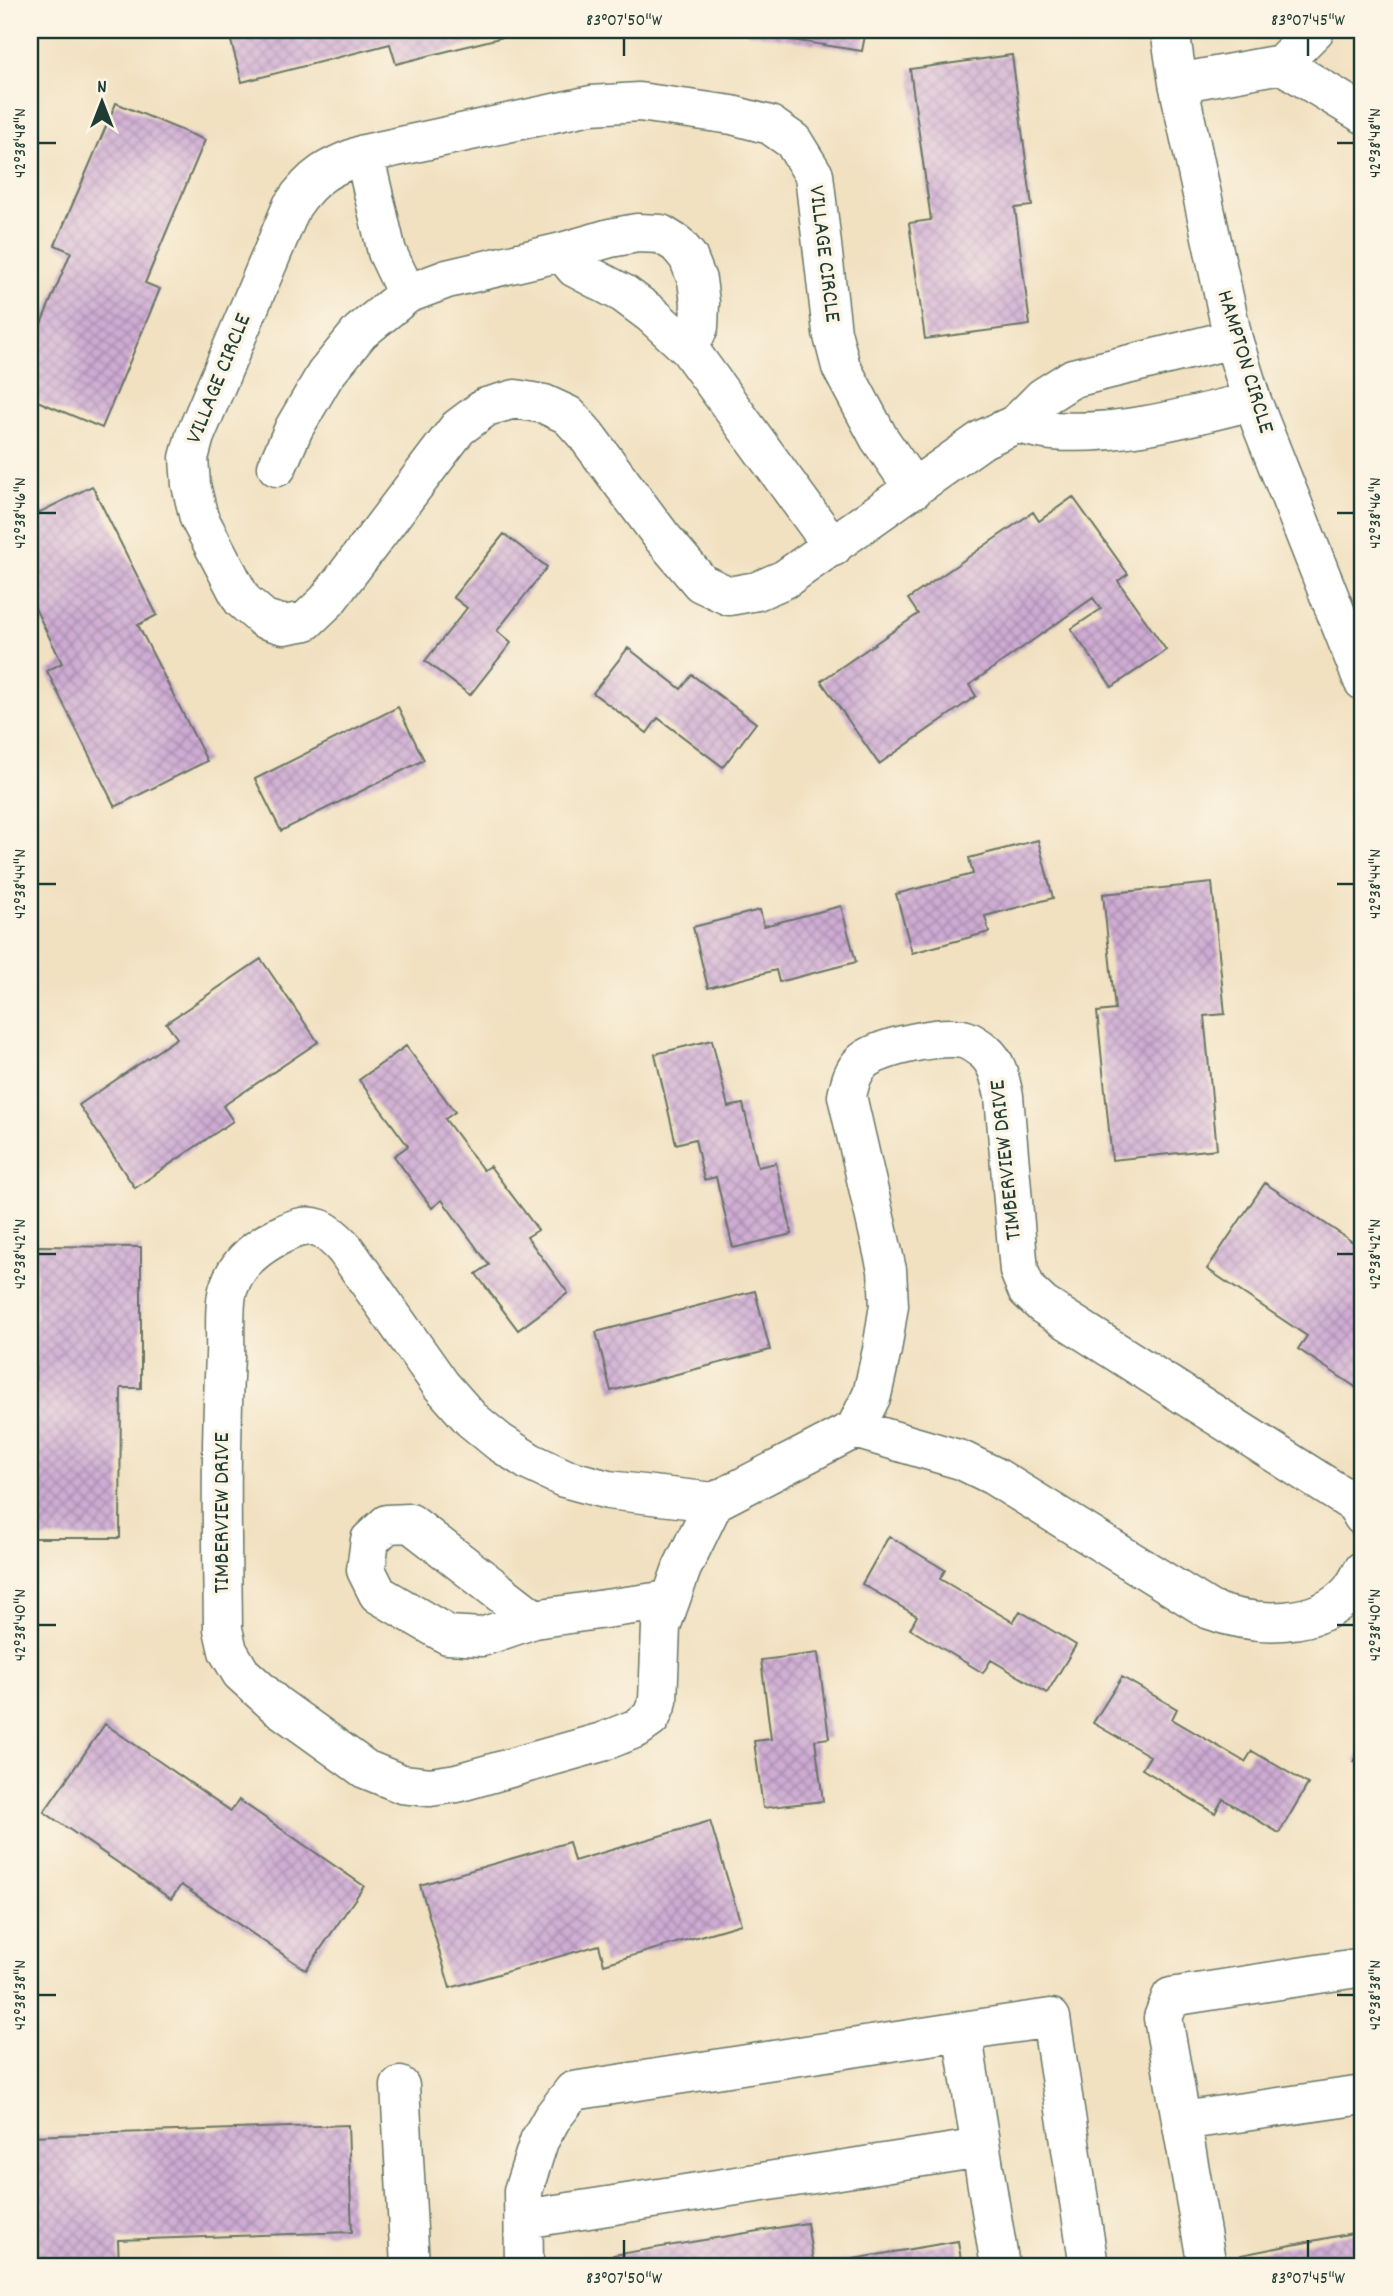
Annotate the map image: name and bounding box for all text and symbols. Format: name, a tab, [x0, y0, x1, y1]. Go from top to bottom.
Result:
text: 83°07'50"W	[586, 9, 663, 34]
text: 83°07'45"W	[1271, 9, 1346, 34]
north arrow	[66, 66, 136, 136]
text: N	[97, 75, 107, 102]
text: 42°38'48"N	[9, 108, 34, 178]
text: 42°38'48"N	[1364, 108, 1389, 178]
street label: VILLAGE CIRCLE	[798, 184, 848, 325]
street label: HAMPTON CIRCLE	[1207, 286, 1282, 438]
street label: VILLAGE CIRCLE	[179, 308, 261, 449]
text: 42°38'46"N	[9, 477, 34, 549]
text: 42°38'46"N	[1364, 477, 1389, 549]
text: 42°38'44"N	[9, 849, 34, 919]
text: 42°38'44"N	[1364, 849, 1389, 919]
street label: TIMBERVIEW DRIVE	[982, 1078, 1032, 1242]
text: 42°38'42"N	[9, 1219, 34, 1289]
text: 42°38'42"N	[1364, 1219, 1389, 1289]
street label: TIMBERVIEW DRIVE	[207, 1432, 240, 1594]
text: 42°38'40"N	[9, 1589, 34, 1661]
text: 42°38'40"N	[1364, 1589, 1389, 1661]
text: 42°38'38"N	[9, 1960, 34, 2030]
text: 42°38'38"N	[1364, 1960, 1389, 2030]
text: 83°07'50"W	[586, 2267, 663, 2292]
text: 83°07'45"W	[1271, 2267, 1346, 2292]

